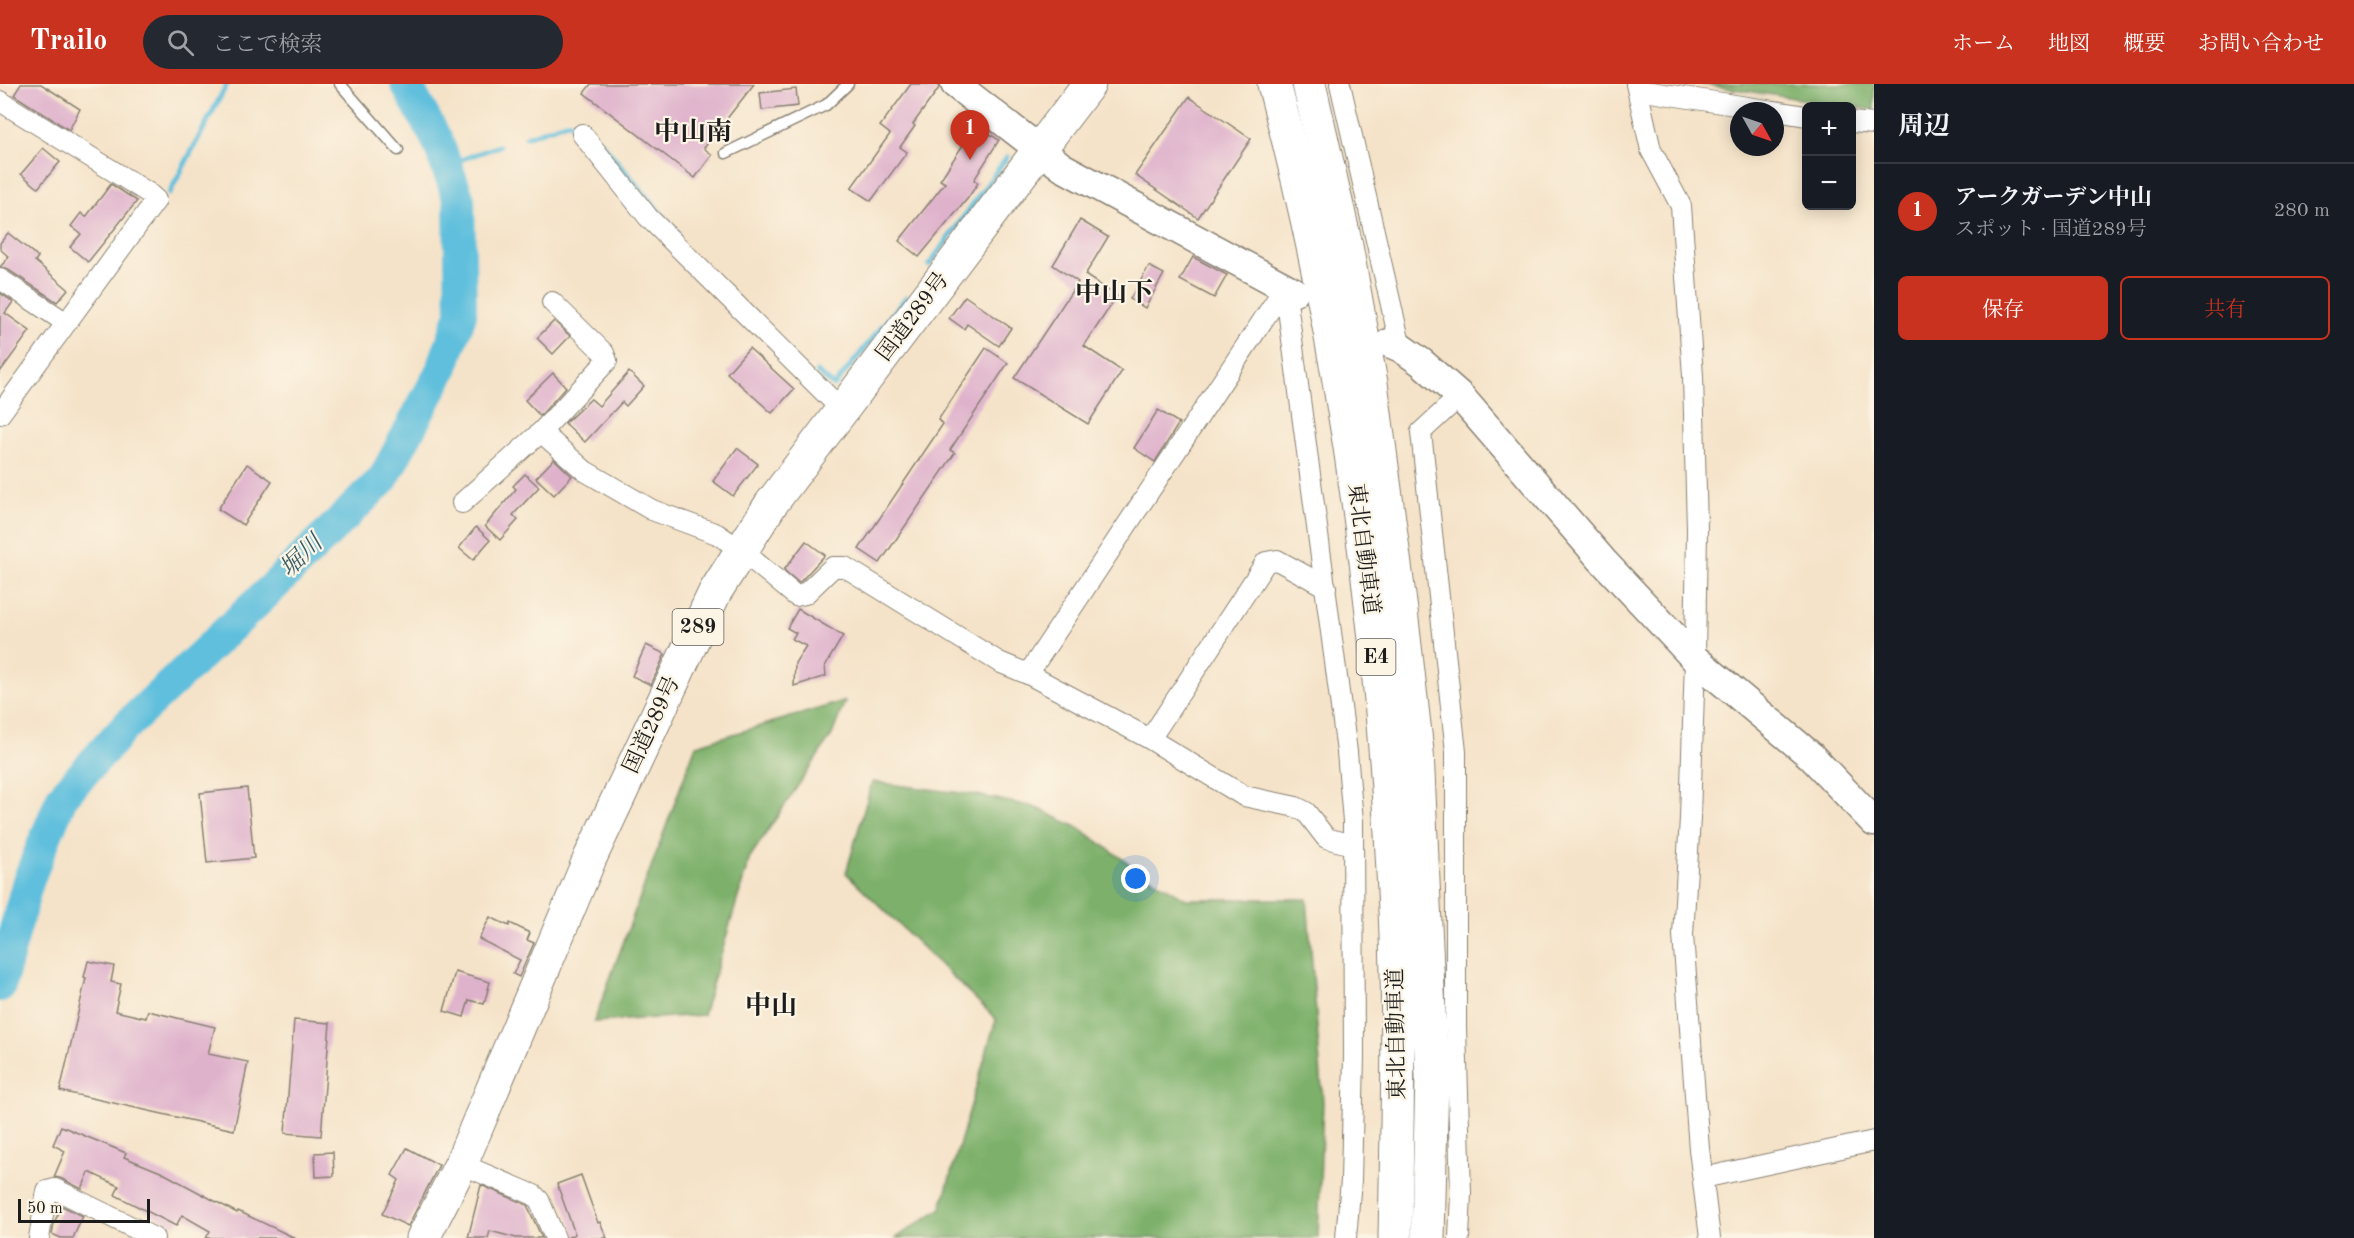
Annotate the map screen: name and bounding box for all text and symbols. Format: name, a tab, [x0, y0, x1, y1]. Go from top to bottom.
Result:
search box	[143, 15, 563, 69]
icon: search	[164, 26, 197, 59]
text: Trailo	[30, 28, 107, 56]
text: ここで検索	[212, 34, 322, 56]
text: ホーム	[1952, 34, 2015, 55]
text: 地図	[2048, 34, 2090, 55]
text: 概要	[2123, 34, 2165, 55]
text: お問い合わせ	[2198, 34, 2324, 55]
north arrow	[1730, 102, 1784, 156]
map controls	[1802, 102, 1856, 210]
button: +	[1802, 102, 1856, 156]
pin: 1	[950, 110, 990, 160]
text: 周辺	[1898, 114, 1950, 140]
district label: 中山南	[654, 117, 732, 146]
button: −	[1802, 156, 1856, 210]
text: アークガーデン中山	[1955, 187, 2152, 209]
text: 1	[1912, 201, 1923, 221]
text: 280 m	[2274, 201, 2330, 221]
text: スポット · 国道289号	[1955, 220, 2147, 240]
street label: 国道289号	[871, 268, 953, 365]
button: 保存	[1898, 276, 2108, 340]
button: 共有	[2120, 276, 2330, 340]
district label: 中山下	[1075, 278, 1153, 307]
street label: 東北自動車道	[1344, 482, 1384, 616]
water label: 堀川	[275, 528, 330, 582]
road number: 289	[672, 609, 724, 645]
road number: E4	[1356, 639, 1396, 675]
street label: 国道289号	[618, 672, 684, 777]
your location	[1121, 864, 1150, 893]
street label: 東北自動車道	[1383, 968, 1409, 1100]
district label: 中山	[745, 991, 797, 1020]
scale bar	[18, 1196, 150, 1224]
text: 50 m	[27, 1201, 63, 1217]

